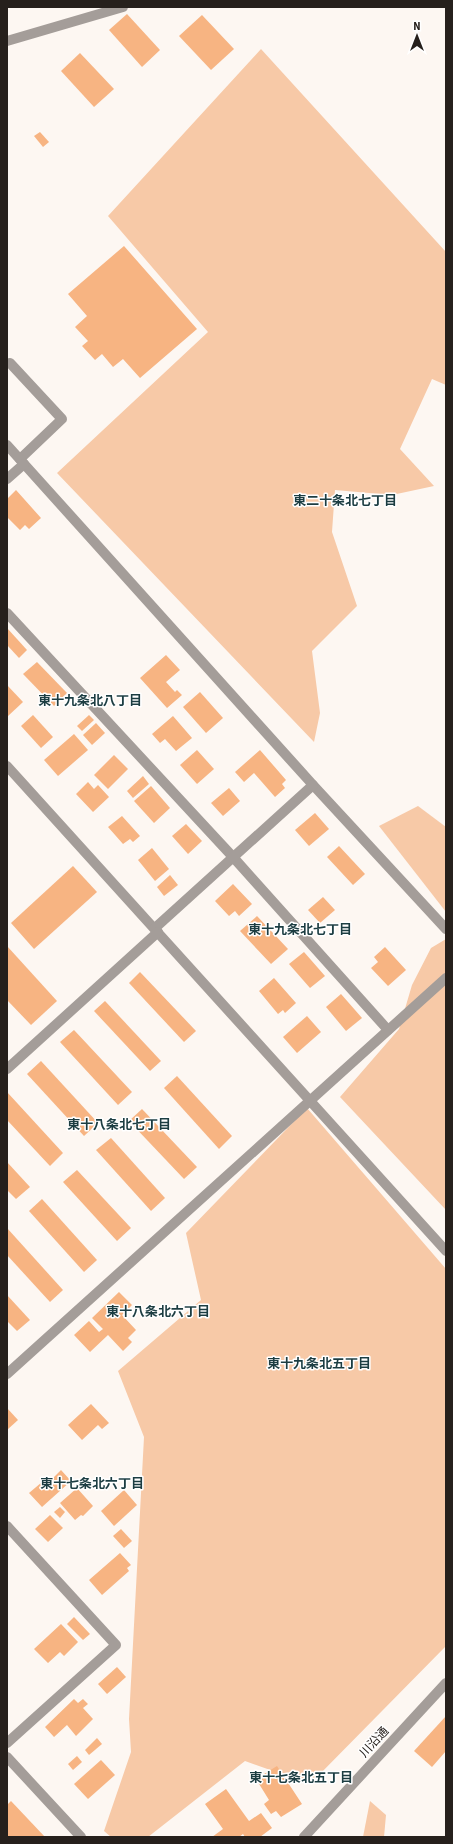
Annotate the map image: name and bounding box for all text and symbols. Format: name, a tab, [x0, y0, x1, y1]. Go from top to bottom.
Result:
north arrow	[397, 16, 437, 56]
text: N	[413, 19, 421, 34]
district label: 東二十条北七丁目	[293, 492, 397, 510]
district label: 東十九条北八丁目	[38, 692, 142, 710]
district label: 東十九条北七丁目	[248, 921, 352, 939]
district label: 東十八条北七丁目	[67, 1116, 171, 1134]
district label: 東十八条北六丁目	[106, 1303, 210, 1321]
district label: 東十九条北五丁目	[267, 1355, 371, 1373]
district label: 東十七条北六丁目	[40, 1475, 144, 1493]
street label: 川沿通	[356, 1723, 393, 1761]
district label: 東十七条北五丁目	[249, 1769, 353, 1787]

